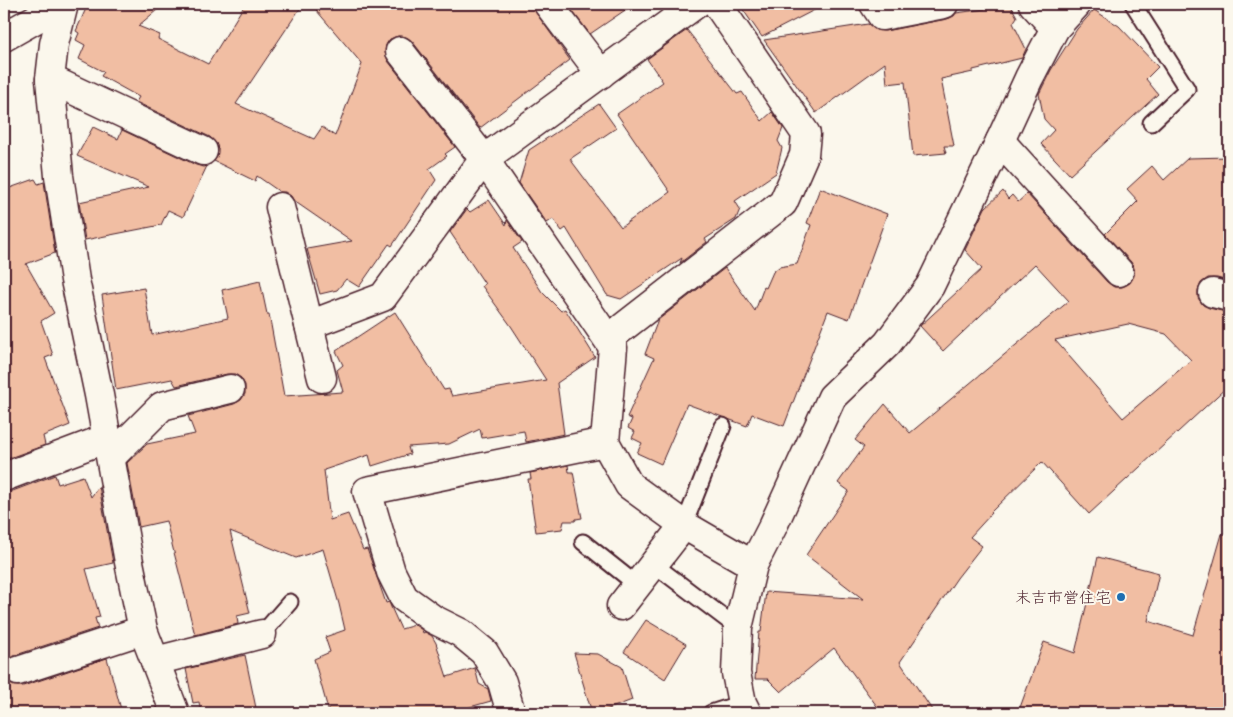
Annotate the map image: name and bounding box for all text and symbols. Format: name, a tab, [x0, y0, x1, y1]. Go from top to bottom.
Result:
place label: 末吉市営住宅	[1015, 584, 1111, 608]
marker: 末吉市営住宅	[1115, 591, 1127, 603]

